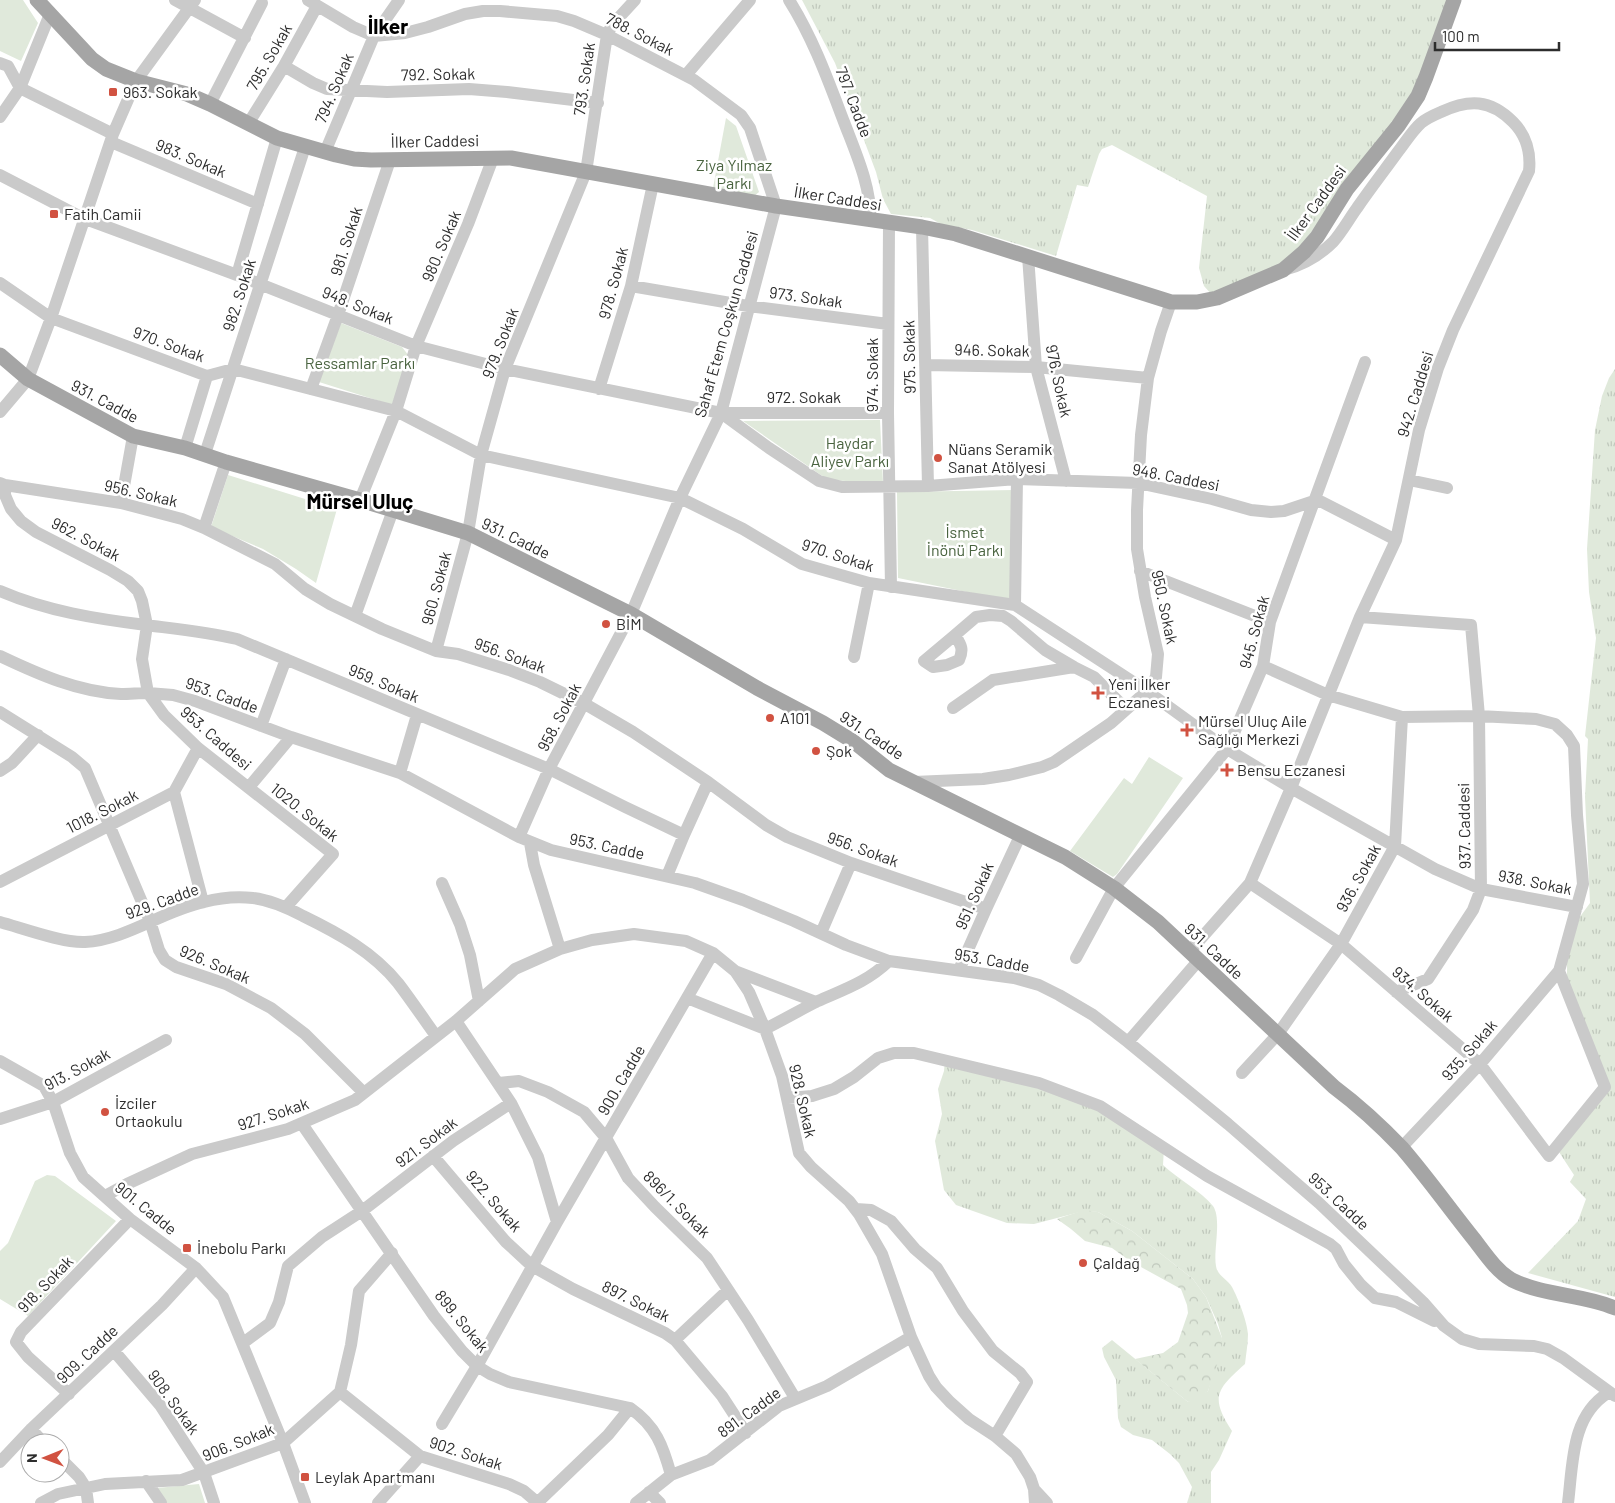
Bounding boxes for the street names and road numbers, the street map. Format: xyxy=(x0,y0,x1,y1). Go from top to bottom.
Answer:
street label: 788. Sokak xyxy=(603,8,678,59)
street label: 795. Sokak xyxy=(242,20,295,94)
street label: 793. Sokak xyxy=(569,41,598,117)
street label: 794. Sokak xyxy=(310,50,357,126)
street label: 792. Sokak xyxy=(401,63,475,84)
street label: 797. Cadde xyxy=(832,64,877,140)
street label: İlker Caddesi xyxy=(391,130,479,151)
street label: 983. Sokak xyxy=(153,134,229,181)
street label: İlker Caddesi xyxy=(1282,161,1349,244)
street label: İlker Caddesi xyxy=(793,181,883,214)
street label: 981. Sokak xyxy=(325,204,366,278)
street label: 980. Sokak xyxy=(417,207,464,284)
street label: Sahaf Etem Coşkun Caddesi xyxy=(690,228,761,419)
street label: 978. Sokak xyxy=(594,245,631,321)
street label: 982. Sokak xyxy=(218,256,259,333)
street label: 948. Sokak xyxy=(320,282,397,327)
street label: 973. Sokak xyxy=(768,282,844,311)
street label: 979. Sokak xyxy=(477,305,522,381)
street label: 975. Sokak xyxy=(898,320,919,394)
street label: 970. Sokak xyxy=(131,322,208,365)
street label: 974. Sokak xyxy=(862,338,881,412)
street label: 946. Sokak xyxy=(954,339,1030,360)
street label: 976. Sokak xyxy=(1043,343,1076,419)
street label: 942. Caddesi xyxy=(1392,349,1437,439)
street label: 931. Cadde xyxy=(68,375,142,426)
street label: 972. Sokak xyxy=(767,387,841,406)
street label: 948. Caddesi xyxy=(1131,459,1221,494)
street label: 956. Sokak xyxy=(103,475,180,510)
street label: 962. Sokak xyxy=(49,513,124,565)
street label: 931. Cadde xyxy=(479,513,553,562)
street label: 970. Sokak xyxy=(800,534,877,575)
street label: 960. Sokak xyxy=(417,549,454,627)
street label: 950. Sokak xyxy=(1148,568,1183,646)
street label: 945. Sokak xyxy=(1235,593,1272,671)
street label: 956. Sokak xyxy=(472,633,548,676)
street label: 959. Sokak xyxy=(346,659,422,706)
street label: 953. Cadde xyxy=(183,673,261,716)
street label: 958. Sokak xyxy=(533,679,584,754)
street label: 953. Caddesi xyxy=(177,702,256,774)
street label: 931. Cadde xyxy=(837,706,908,763)
street label: 1020. Sokak xyxy=(267,778,343,845)
street label: 937. Caddesi xyxy=(1453,783,1474,869)
street label: 1018. Sokak xyxy=(63,784,141,837)
street label: 956. Sokak xyxy=(825,827,901,870)
street label: 953. Cadde xyxy=(568,828,646,863)
street label: 936. Sokak xyxy=(1331,841,1384,915)
street label: 951. Sokak xyxy=(950,859,997,932)
street label: 938. Sokak xyxy=(1497,865,1574,898)
street label: 929. Cadde xyxy=(123,878,201,923)
street label: 931. Cadde xyxy=(1181,919,1248,983)
street label: 926. Sokak xyxy=(177,940,253,987)
street label: 953. Cadde xyxy=(953,944,1031,975)
street label: 934. Sokak xyxy=(1389,962,1458,1025)
street label: 935. Sokak xyxy=(1437,1015,1500,1084)
street label: 900. Cadde xyxy=(593,1041,648,1118)
street label: 913. Sokak xyxy=(41,1043,113,1094)
street label: 928. Sokak xyxy=(786,1062,821,1140)
street label: 927. Sokak xyxy=(235,1093,311,1134)
street label: 921. Sokak xyxy=(391,1112,460,1171)
street label: 922. Sokak xyxy=(463,1166,526,1235)
street label: 896/1. Sokak xyxy=(640,1166,715,1241)
street label: 953. Cadde xyxy=(1305,1168,1374,1234)
street label: 901. Cadde xyxy=(112,1177,181,1238)
street label: 918. Sokak xyxy=(13,1251,76,1316)
street label: 897. Sokak xyxy=(599,1276,673,1325)
street label: 899. Sokak xyxy=(431,1286,493,1356)
street label: 909. Cadde xyxy=(52,1320,121,1387)
street label: 908. Sokak xyxy=(145,1366,204,1438)
street label: 891. Cadde xyxy=(713,1382,784,1441)
street label: 906. Sokak xyxy=(199,1419,276,1464)
street label: 902. Sokak xyxy=(427,1432,505,1473)

